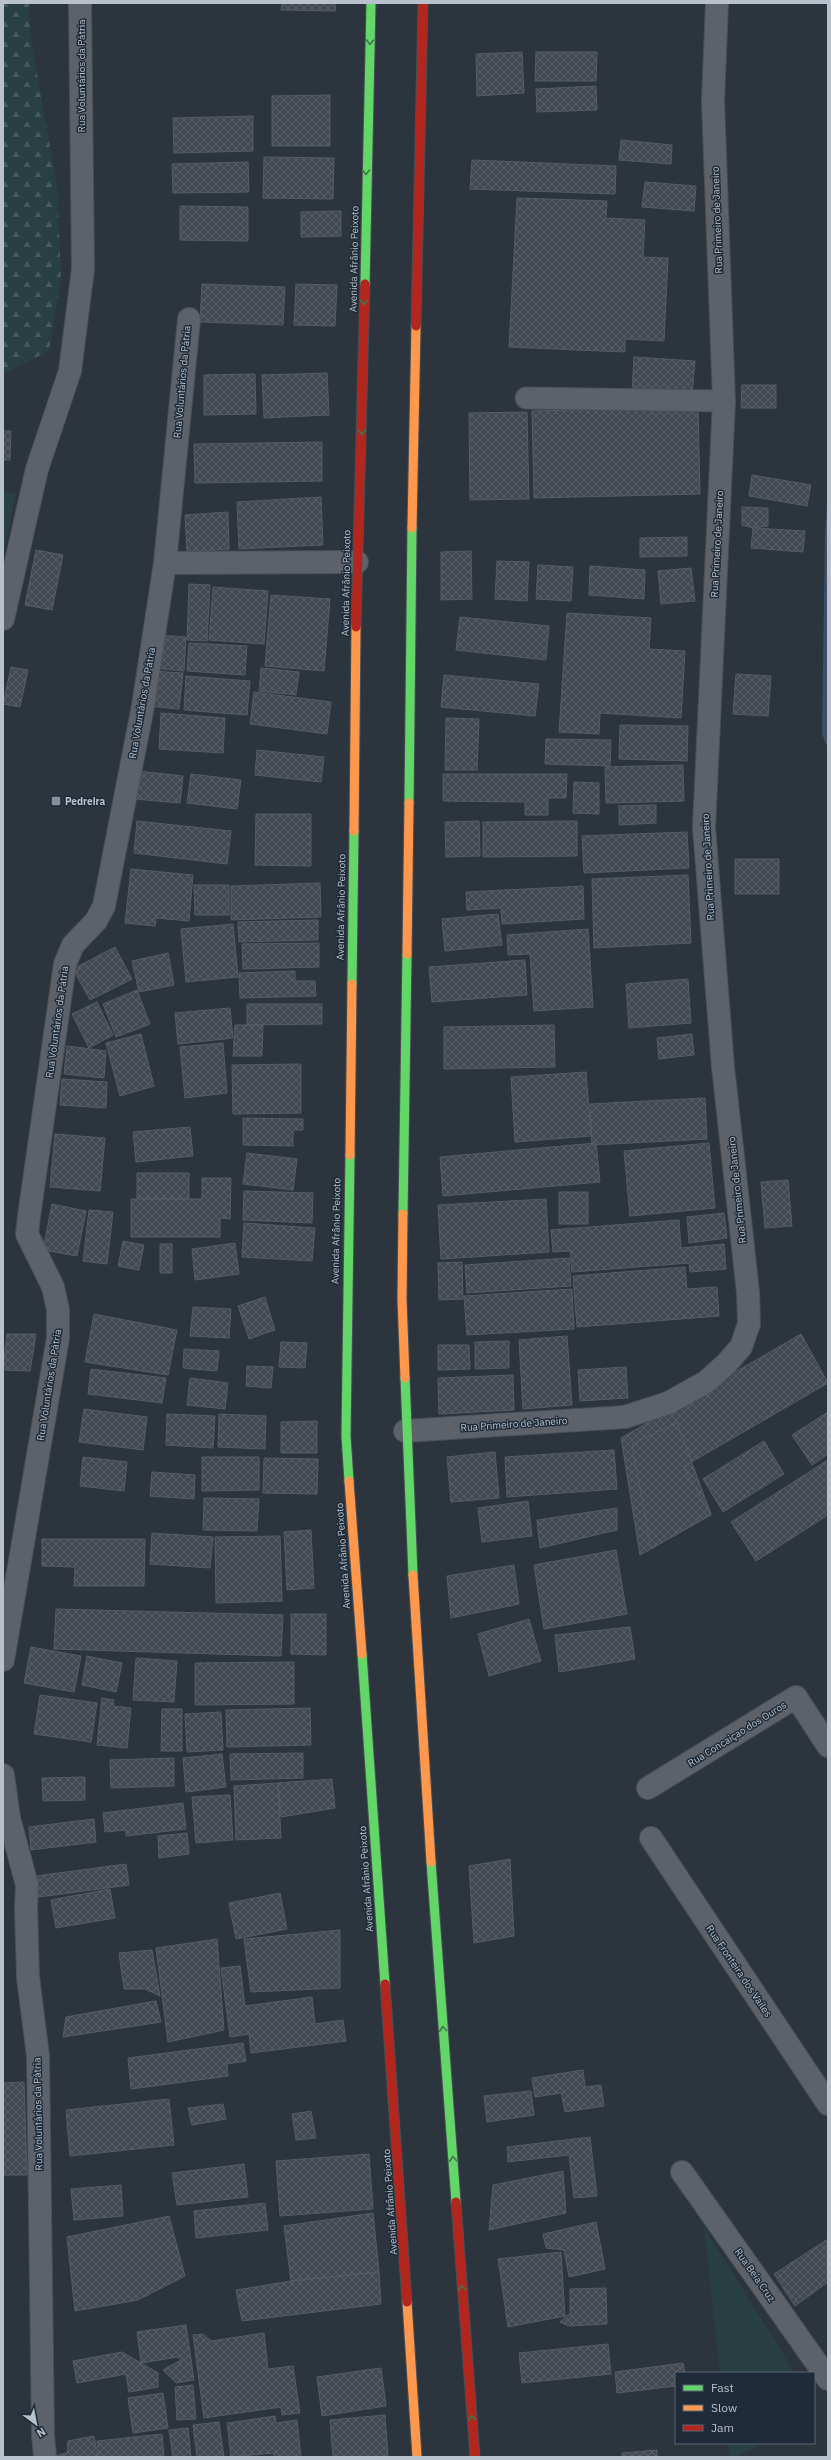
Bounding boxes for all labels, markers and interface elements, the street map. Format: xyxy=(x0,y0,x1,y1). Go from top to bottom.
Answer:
street label: Rua Voluntários da Pátria xyxy=(75,19,88,132)
one-way arrow xyxy=(366,39,374,45)
street label: Rua Primeiro de Janeiro xyxy=(709,166,725,274)
one-way arrow xyxy=(362,169,371,175)
street label: Avenida Afrânio Peixoto xyxy=(347,205,361,312)
one-way arrow xyxy=(360,299,368,305)
street label: Rua Voluntários da Pátria xyxy=(171,325,193,439)
one-way arrow xyxy=(358,429,366,435)
street label: Rua Primeiro de Janeiro xyxy=(708,490,726,598)
street label: Avenida Afrânio Peixoto xyxy=(339,529,353,636)
street label: Rua Voluntários da Pátria xyxy=(126,646,158,760)
marker: Pedreira xyxy=(50,795,62,807)
place label: Pedreira xyxy=(65,795,105,808)
street label: Rua Primeiro de Janeiro xyxy=(699,813,717,921)
street label: Avenida Afrânio Peixoto xyxy=(334,853,348,960)
street label: Rua Voluntários da Pátria xyxy=(43,965,71,1079)
street label: Rua Primeiro de Janeiro xyxy=(725,1136,749,1244)
street label: Avenida Afrânio Peixoto xyxy=(329,1177,343,1284)
street label: Rua Voluntários da Pátria xyxy=(34,1328,64,1442)
street label: Rua Primeiro de Janeiro xyxy=(460,1414,568,1434)
street label: Avenida Afrânio Peixoto xyxy=(333,1502,353,1610)
street label: Rua Concaiçao dos Ouros xyxy=(685,1698,789,1770)
street label: Avenida Afrânio Peixoto xyxy=(356,1825,376,1933)
street label: Rua Fronteira dos Vailes xyxy=(703,1923,775,2020)
one-way arrow xyxy=(439,2026,448,2032)
street label: Rua Voluntários da Pátria xyxy=(31,2057,45,2171)
street label: Avenida Afrânio Peixoto xyxy=(380,2148,400,2256)
one-way arrow xyxy=(448,2156,457,2162)
street label: Rua Beia Cruz xyxy=(732,2246,778,2304)
one-way arrow xyxy=(458,2285,467,2291)
legend xyxy=(675,2372,815,2444)
text: Fast xyxy=(711,2380,734,2395)
text: Slow xyxy=(711,2400,737,2415)
north arrow xyxy=(16,2404,56,2444)
one-way arrow xyxy=(467,2415,476,2421)
text: Jam xyxy=(711,2420,734,2435)
text: N xyxy=(34,2424,48,2441)

